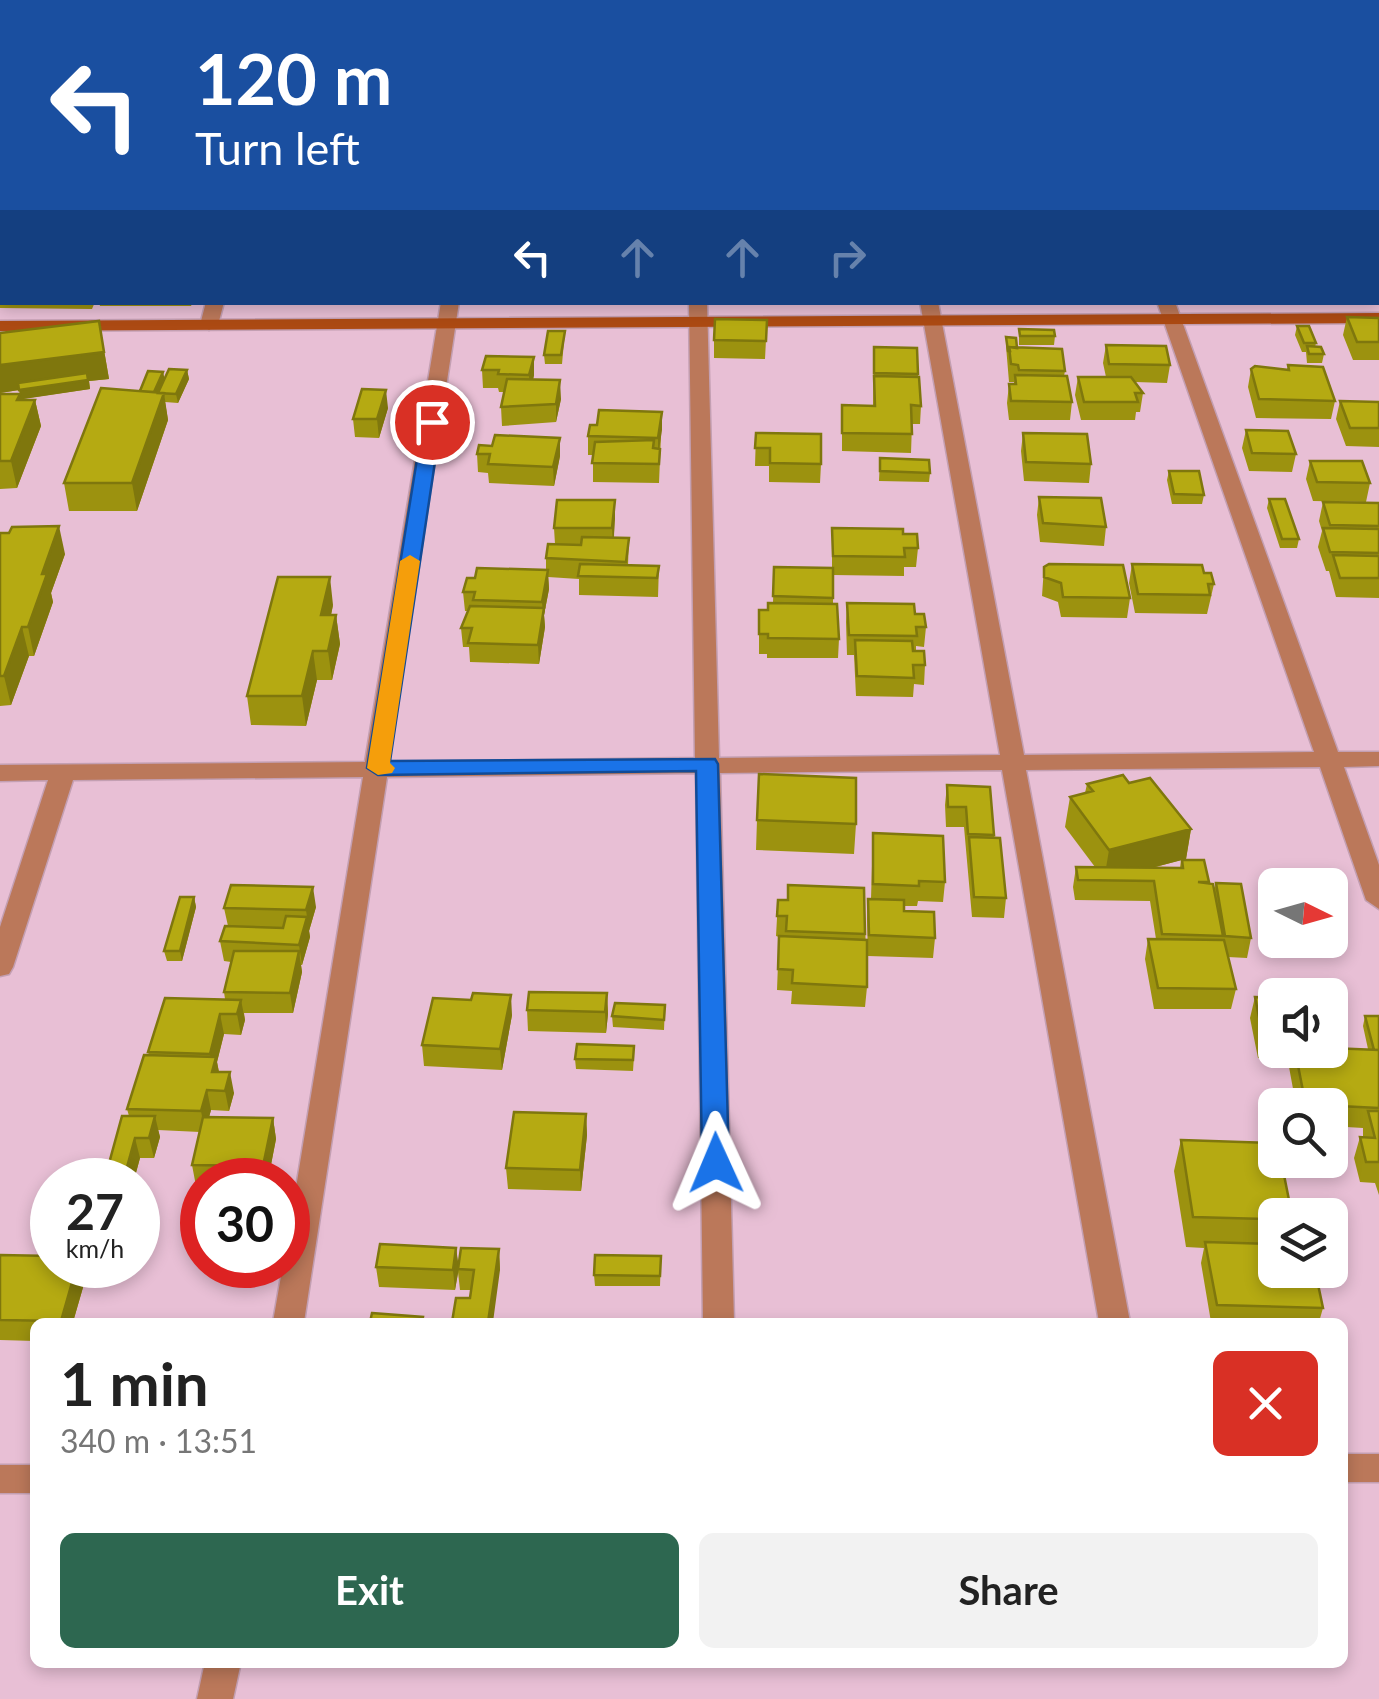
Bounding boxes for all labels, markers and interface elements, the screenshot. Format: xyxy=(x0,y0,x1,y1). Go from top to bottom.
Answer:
text: 120 m xyxy=(195,36,392,120)
icon: left xyxy=(30,40,160,170)
text: Turn left xyxy=(195,121,360,175)
icon: left xyxy=(505,230,560,285)
icon: ahead xyxy=(610,230,665,285)
icon: ahead xyxy=(715,230,770,285)
icon: right xyxy=(820,230,875,285)
pin xyxy=(390,380,475,465)
icon: arrive xyxy=(405,395,460,450)
north arrow xyxy=(1258,868,1348,958)
map controls xyxy=(1258,868,1348,1288)
button: sound xyxy=(1258,978,1348,1068)
button: search xyxy=(1258,1088,1348,1178)
position arrow xyxy=(664,1111,768,1215)
speed limit sign: 30 xyxy=(180,1158,310,1288)
text: 27 xyxy=(66,1181,124,1241)
button: layers xyxy=(1258,1198,1348,1288)
text: km/h xyxy=(66,1233,124,1263)
text: 1 min xyxy=(60,1347,209,1419)
button: close xyxy=(1213,1351,1318,1456)
text: 340 m · 13:51 xyxy=(60,1421,257,1460)
button: Exit xyxy=(60,1533,679,1648)
button: Share xyxy=(699,1533,1318,1648)

